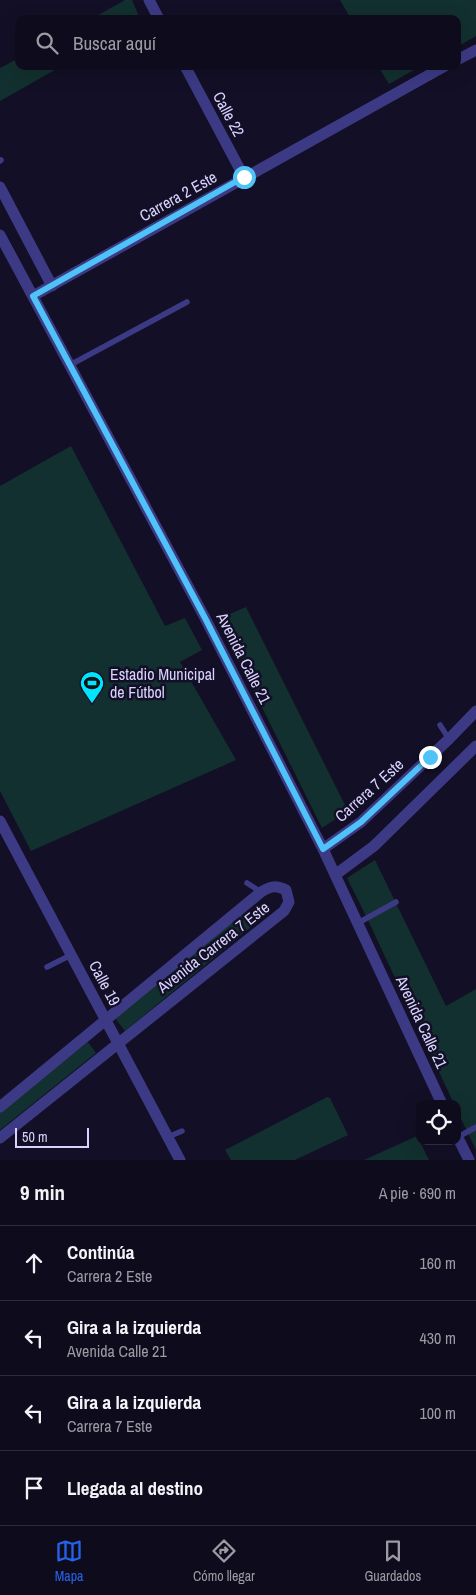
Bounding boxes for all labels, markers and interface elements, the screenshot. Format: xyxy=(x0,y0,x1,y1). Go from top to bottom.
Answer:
search box xyxy=(15,15,461,70)
icon: search xyxy=(33,29,61,57)
text: Buscar aquí xyxy=(73,30,156,56)
street label: Calle 22 xyxy=(208,88,250,140)
street label: Carrera 2 Este xyxy=(135,166,221,226)
route start xyxy=(233,166,256,189)
street label: Avenida Calle 21 xyxy=(211,608,277,708)
place label: Estadio Municipal de Fútbol xyxy=(110,663,215,703)
sports icon: Estadio Municipal de Fútbol xyxy=(79,670,105,704)
route end xyxy=(419,746,442,769)
street label: Carrera 7 Este xyxy=(330,753,408,827)
street label: Avenida Carrera 7 Este xyxy=(152,896,274,998)
street label: Calle 19 xyxy=(84,957,126,1009)
street label: Avenida Calle 21 xyxy=(391,971,453,1072)
map controls xyxy=(416,1100,461,1145)
button: locate xyxy=(416,1100,461,1145)
scale bar xyxy=(15,1125,89,1148)
text: 50 m xyxy=(22,1128,48,1146)
text: 9 min xyxy=(20,1178,65,1207)
text: A pie · 690 m xyxy=(379,1182,456,1204)
text: Continúa xyxy=(67,1239,135,1265)
icon: ahead xyxy=(20,1249,48,1277)
text: 160 m xyxy=(420,1252,456,1274)
text: Carrera 2 Este xyxy=(67,1265,152,1287)
text: Gira a la izquierda xyxy=(67,1314,201,1340)
icon: left xyxy=(20,1324,48,1352)
text: 430 m xyxy=(420,1327,456,1349)
text: Avenida Calle 21 xyxy=(67,1340,167,1362)
text: Gira a la izquierda xyxy=(67,1389,201,1415)
icon: left xyxy=(20,1399,48,1427)
text: 100 m xyxy=(420,1402,456,1424)
text: Carrera 7 Este xyxy=(67,1415,152,1437)
icon: arrive xyxy=(20,1474,48,1502)
text: Llegada al destino xyxy=(67,1475,203,1501)
tab: Mapa xyxy=(55,1537,83,1585)
tab: Cómo llegar xyxy=(193,1537,255,1585)
tab: Guardados xyxy=(364,1537,421,1585)

